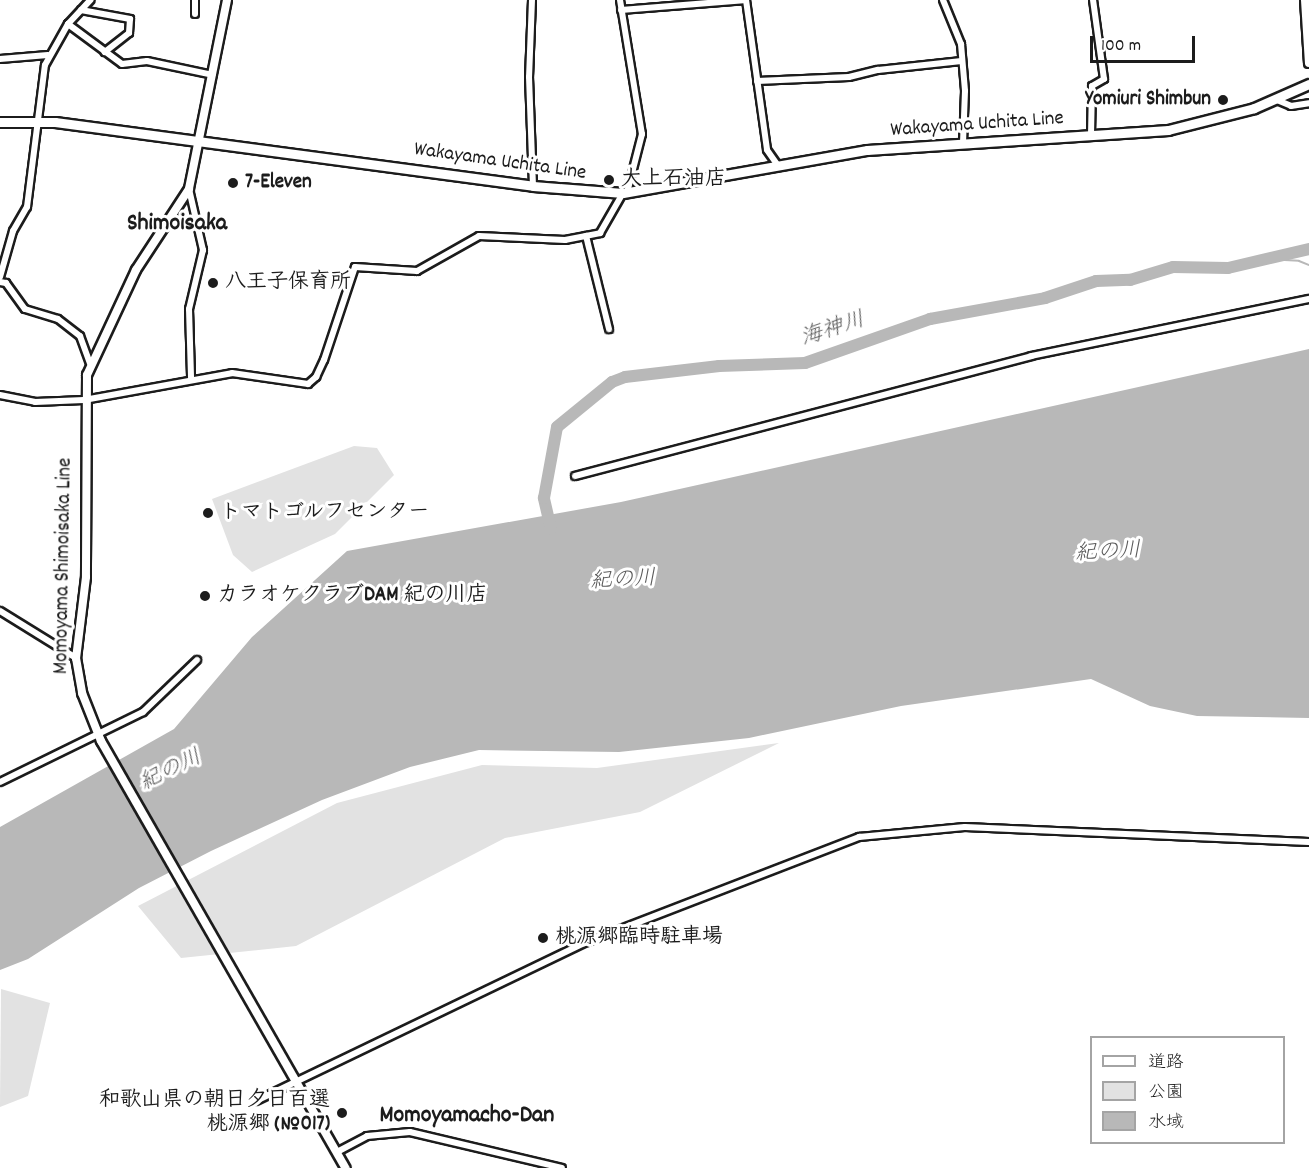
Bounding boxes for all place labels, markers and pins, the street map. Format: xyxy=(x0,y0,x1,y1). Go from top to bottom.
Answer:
place label: Yomiuri Shimbun xyxy=(1085,87,1211,113)
marker: Yomiuri Shimbun xyxy=(1216,93,1230,107)
place label: 大上石油店 xyxy=(621,167,726,193)
place label: 7-Eleven xyxy=(245,170,312,196)
marker: 大上石油店 xyxy=(602,173,616,187)
marker: 7-Eleven xyxy=(226,176,240,190)
place label: 八王子保育所 xyxy=(225,270,351,296)
marker: 八王子保育所 xyxy=(206,276,220,290)
place label: トマトゴルフセンター xyxy=(220,500,430,526)
marker: トマトゴルフセンター xyxy=(201,506,215,520)
place label: カラオケクラブDAM 紀の川店 xyxy=(217,583,487,609)
marker: カラオケクラブDAM 紀の川店 xyxy=(198,589,212,603)
place label: 桃源郷臨時駐車場 xyxy=(555,925,723,951)
marker: 桃源郷臨時駐車場 xyxy=(536,931,550,945)
place label: 和歌山県の朝日夕日百選 桃源郷 (№017) xyxy=(99,1088,330,1138)
marker: 和歌山県の朝日夕日百選 桃源郷 (№017) xyxy=(335,1106,349,1120)

